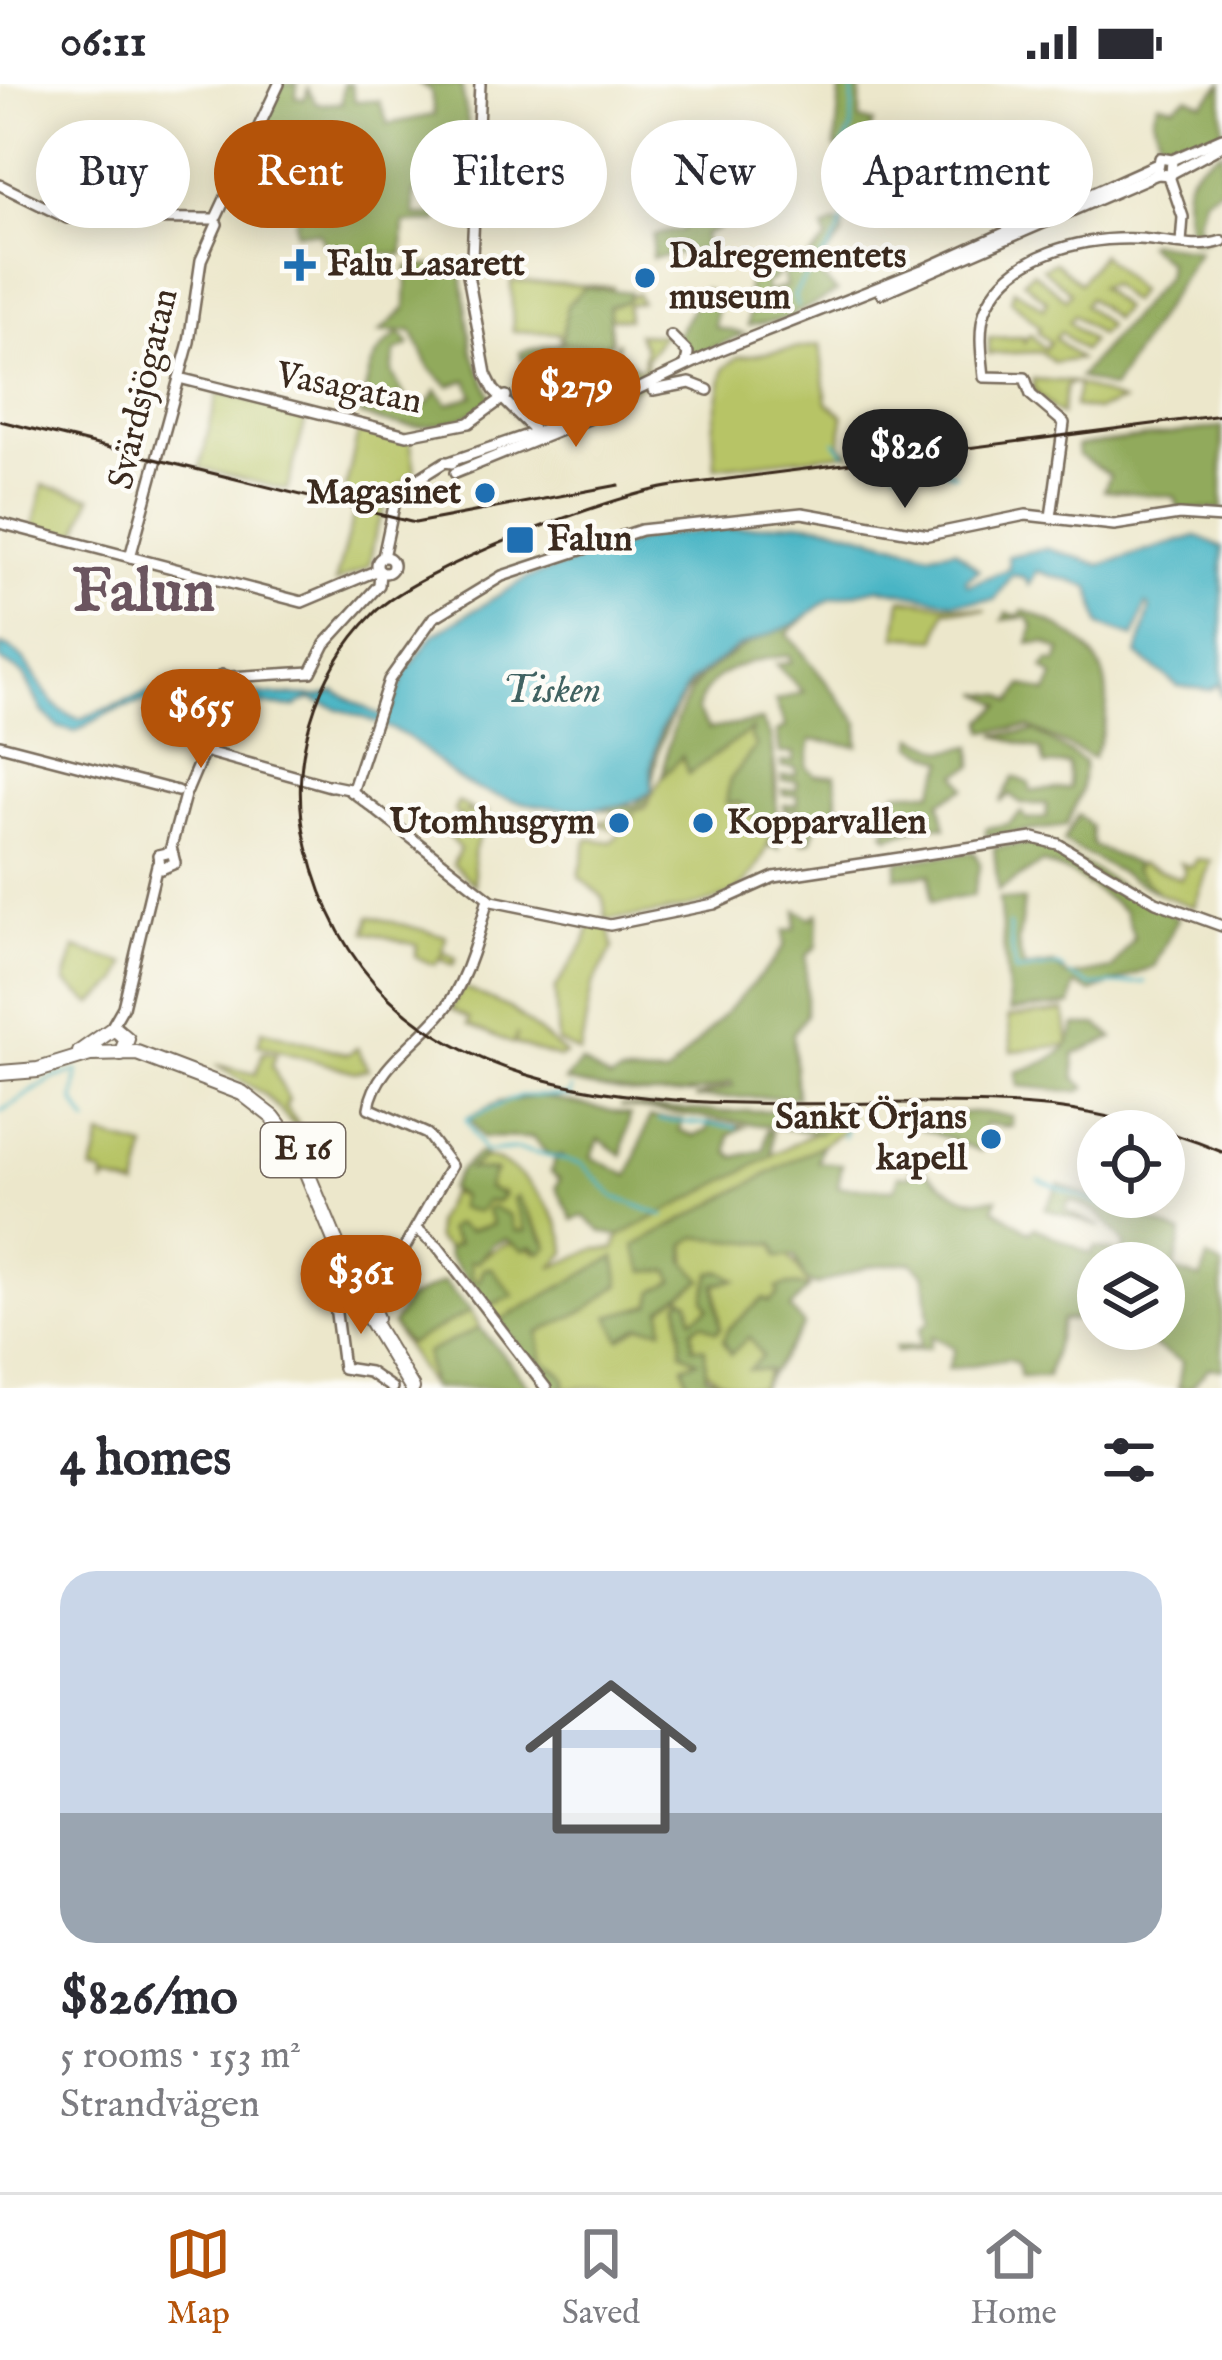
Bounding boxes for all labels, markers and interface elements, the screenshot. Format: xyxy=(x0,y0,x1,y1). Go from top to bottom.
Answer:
text: 06:11 xyxy=(60,14,146,71)
chip: Buy xyxy=(36,120,190,228)
chip: Rent xyxy=(214,120,386,228)
chip: Filters xyxy=(410,120,607,228)
chip: New xyxy=(631,120,797,228)
chip: Apartment xyxy=(821,120,1093,228)
place label: Dalregementets museum xyxy=(669,234,906,321)
place label: Falu Lasarett xyxy=(327,242,526,288)
marker: Falu Lasarett xyxy=(284,249,316,281)
marker: Dalregementets museum xyxy=(632,265,658,291)
street label: Svärdsjögatan xyxy=(99,284,189,494)
pin: $279 xyxy=(505,348,647,450)
street label: Vasagatan xyxy=(271,352,426,426)
text: $279 xyxy=(539,362,613,411)
pin: $826 xyxy=(834,409,976,511)
text: $826 xyxy=(869,423,941,472)
place label: Magasinet xyxy=(306,470,462,516)
marker: Magasinet xyxy=(472,480,498,506)
place label: Falun xyxy=(547,517,632,563)
marker: Falun xyxy=(504,524,536,556)
district label: Falun xyxy=(73,556,215,632)
water label: Tisken xyxy=(503,667,601,716)
pin: $655 xyxy=(130,669,272,771)
text: $655 xyxy=(168,683,234,732)
place label: Utomhusgym xyxy=(389,800,595,846)
place label: Kopparvallen xyxy=(727,800,927,846)
marker: Utomhusgym xyxy=(606,810,632,836)
marker: Kopparvallen xyxy=(690,810,716,836)
place label: Sankt Örjans kapell xyxy=(775,1095,968,1182)
map controls xyxy=(1077,1110,1185,1350)
button: locate xyxy=(1077,1110,1185,1218)
road number: E 16 xyxy=(261,1123,345,1177)
marker: Sankt Örjans kapell xyxy=(978,1126,1004,1152)
pin: $361 xyxy=(290,1235,432,1337)
button: layers xyxy=(1077,1242,1185,1350)
text: $361 xyxy=(328,1249,394,1298)
icon: filters xyxy=(1096,1427,1162,1493)
text: 4 homes xyxy=(60,1428,231,1493)
icon: home xyxy=(503,1649,719,1865)
text: $826/mo xyxy=(60,1967,238,2032)
text: 5 rooms · 153 m² xyxy=(60,2032,301,2081)
text: Strandvägen xyxy=(60,2081,260,2130)
tab: Map xyxy=(165,2221,231,2335)
tab: Saved xyxy=(562,2221,640,2335)
tab: Home xyxy=(971,2221,1057,2335)

